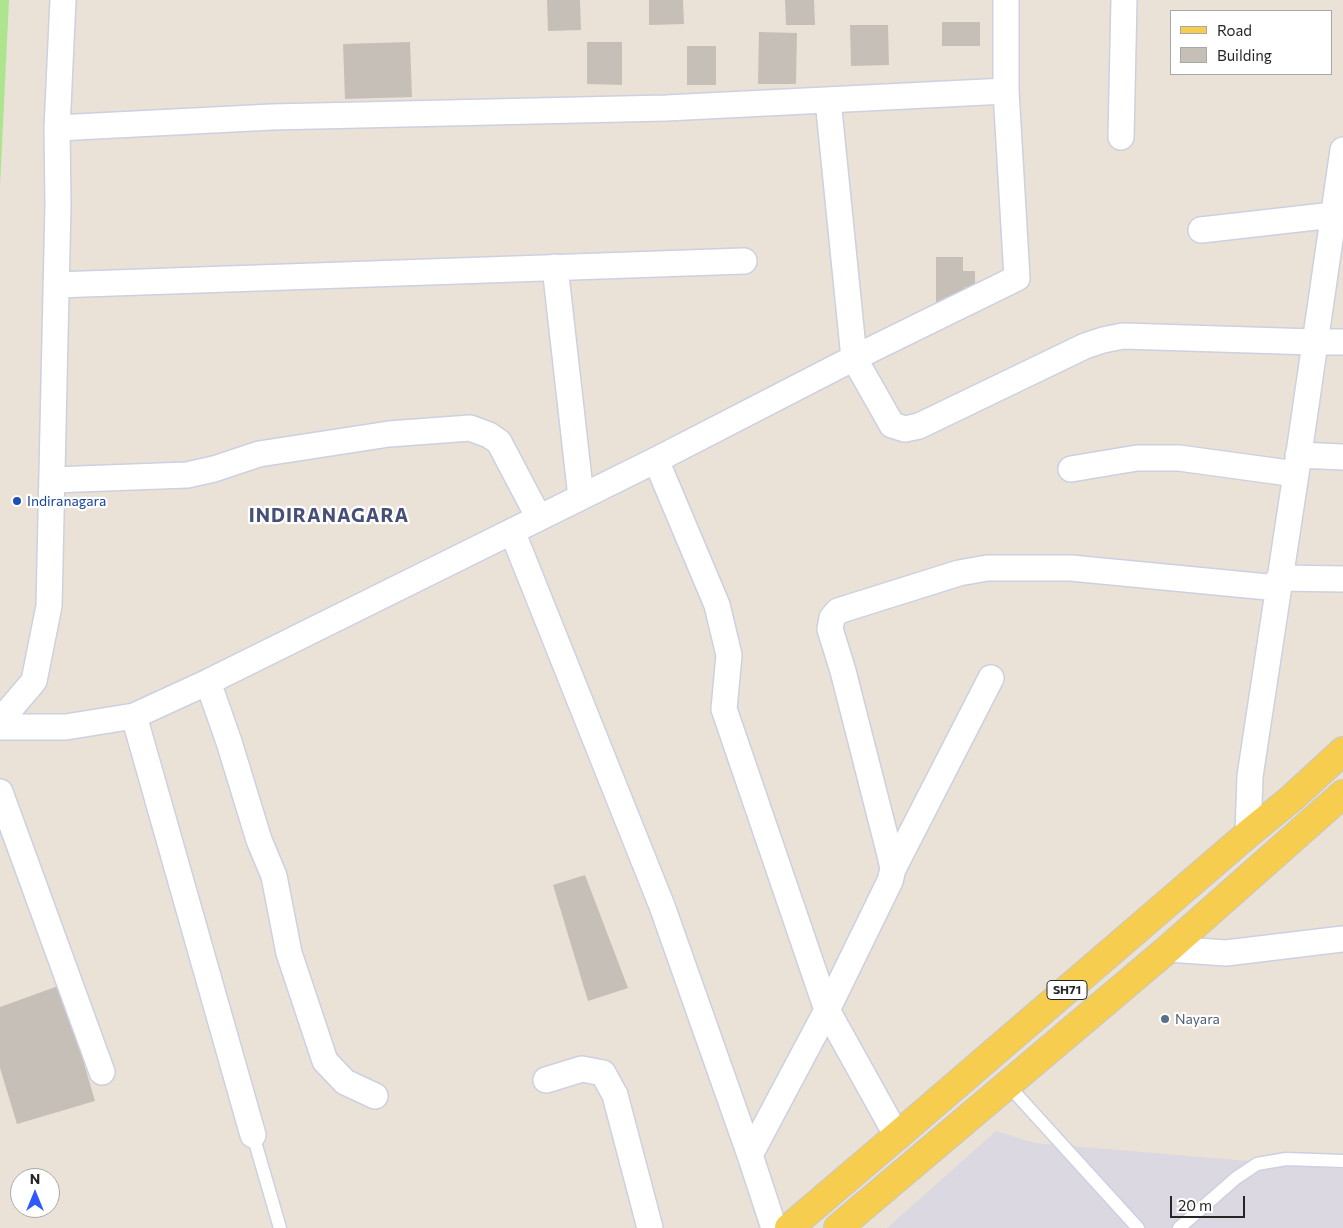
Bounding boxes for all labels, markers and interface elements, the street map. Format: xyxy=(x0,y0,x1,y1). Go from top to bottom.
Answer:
legend xyxy=(1170,10,1333,75)
text: Road xyxy=(1217,21,1252,39)
text: Building xyxy=(1217,46,1272,64)
place label: Indiranagara xyxy=(27,493,106,509)
marker: Indiranagara xyxy=(11,495,23,507)
district label: INDIRANAGARA xyxy=(247,505,411,527)
road number: SH71 xyxy=(1047,980,1087,1000)
place label: Nayara xyxy=(1175,1011,1220,1027)
marker: Nayara xyxy=(1159,1013,1171,1025)
north arrow xyxy=(10,1168,60,1218)
text: N xyxy=(30,1170,40,1187)
scale bar xyxy=(1173,1186,1248,1218)
text: 20 m xyxy=(1178,1196,1212,1214)

